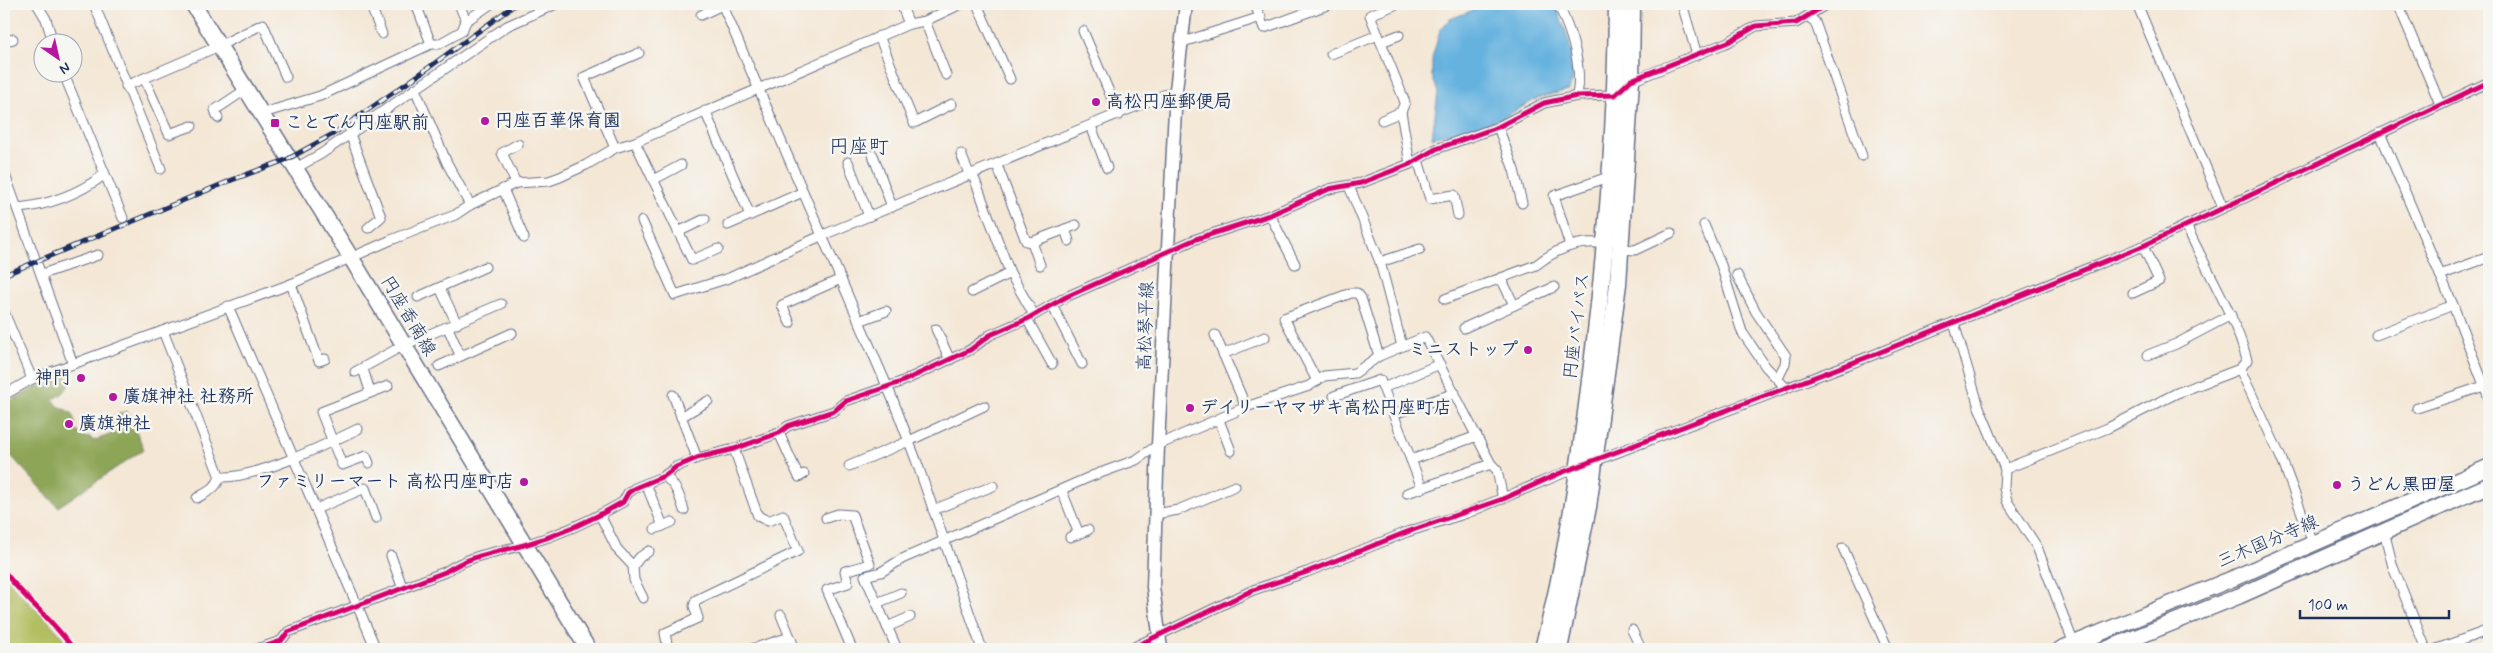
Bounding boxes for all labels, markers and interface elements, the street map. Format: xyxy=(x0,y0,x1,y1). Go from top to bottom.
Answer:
north arrow xyxy=(32,32,82,82)
text: N xyxy=(56,58,74,78)
place label: 高松円座郵便局 xyxy=(1106,90,1232,114)
marker: 高松円座郵便局 xyxy=(1090,96,1102,108)
place label: 円座百華保育園 xyxy=(495,109,621,133)
place label: ことでん円座駅前 xyxy=(285,111,429,135)
marker: 円座百華保育園 xyxy=(479,115,491,127)
marker: ことでん円座駅前 xyxy=(269,117,281,129)
district label: 円座町 xyxy=(829,134,889,161)
street label: 円座香南線 xyxy=(375,271,441,361)
street label: 円座バイパス xyxy=(1559,271,1595,381)
street label: 高松琴平線 xyxy=(1132,281,1160,371)
place label: ミニストップ xyxy=(1408,338,1518,362)
marker: ミニストップ xyxy=(1522,344,1534,356)
place label: 神門 xyxy=(35,366,71,390)
marker: 神門 xyxy=(75,372,87,384)
place label: 廣旗神社 社務所 xyxy=(123,385,254,409)
marker: 廣旗神社 社務所 xyxy=(107,391,119,403)
place label: デイリーヤマザキ高松円座町店 xyxy=(1200,396,1452,420)
marker: デイリーヤマザキ高松円座町店 xyxy=(1184,402,1196,414)
place label: 廣旗神社 xyxy=(79,412,151,436)
marker: 廣旗神社 xyxy=(63,418,75,430)
place label: ファミリーマート 高松円座町店 xyxy=(256,470,514,494)
place label: うどん黒田屋 xyxy=(2347,473,2456,497)
marker: ファミリーマート 高松円座町店 xyxy=(518,476,530,488)
marker: うどん黒田屋 xyxy=(2331,479,2343,491)
street label: 三木国分寺線 xyxy=(2214,510,2322,574)
scale bar xyxy=(2300,588,2449,620)
text: 100 m xyxy=(2308,596,2348,616)

